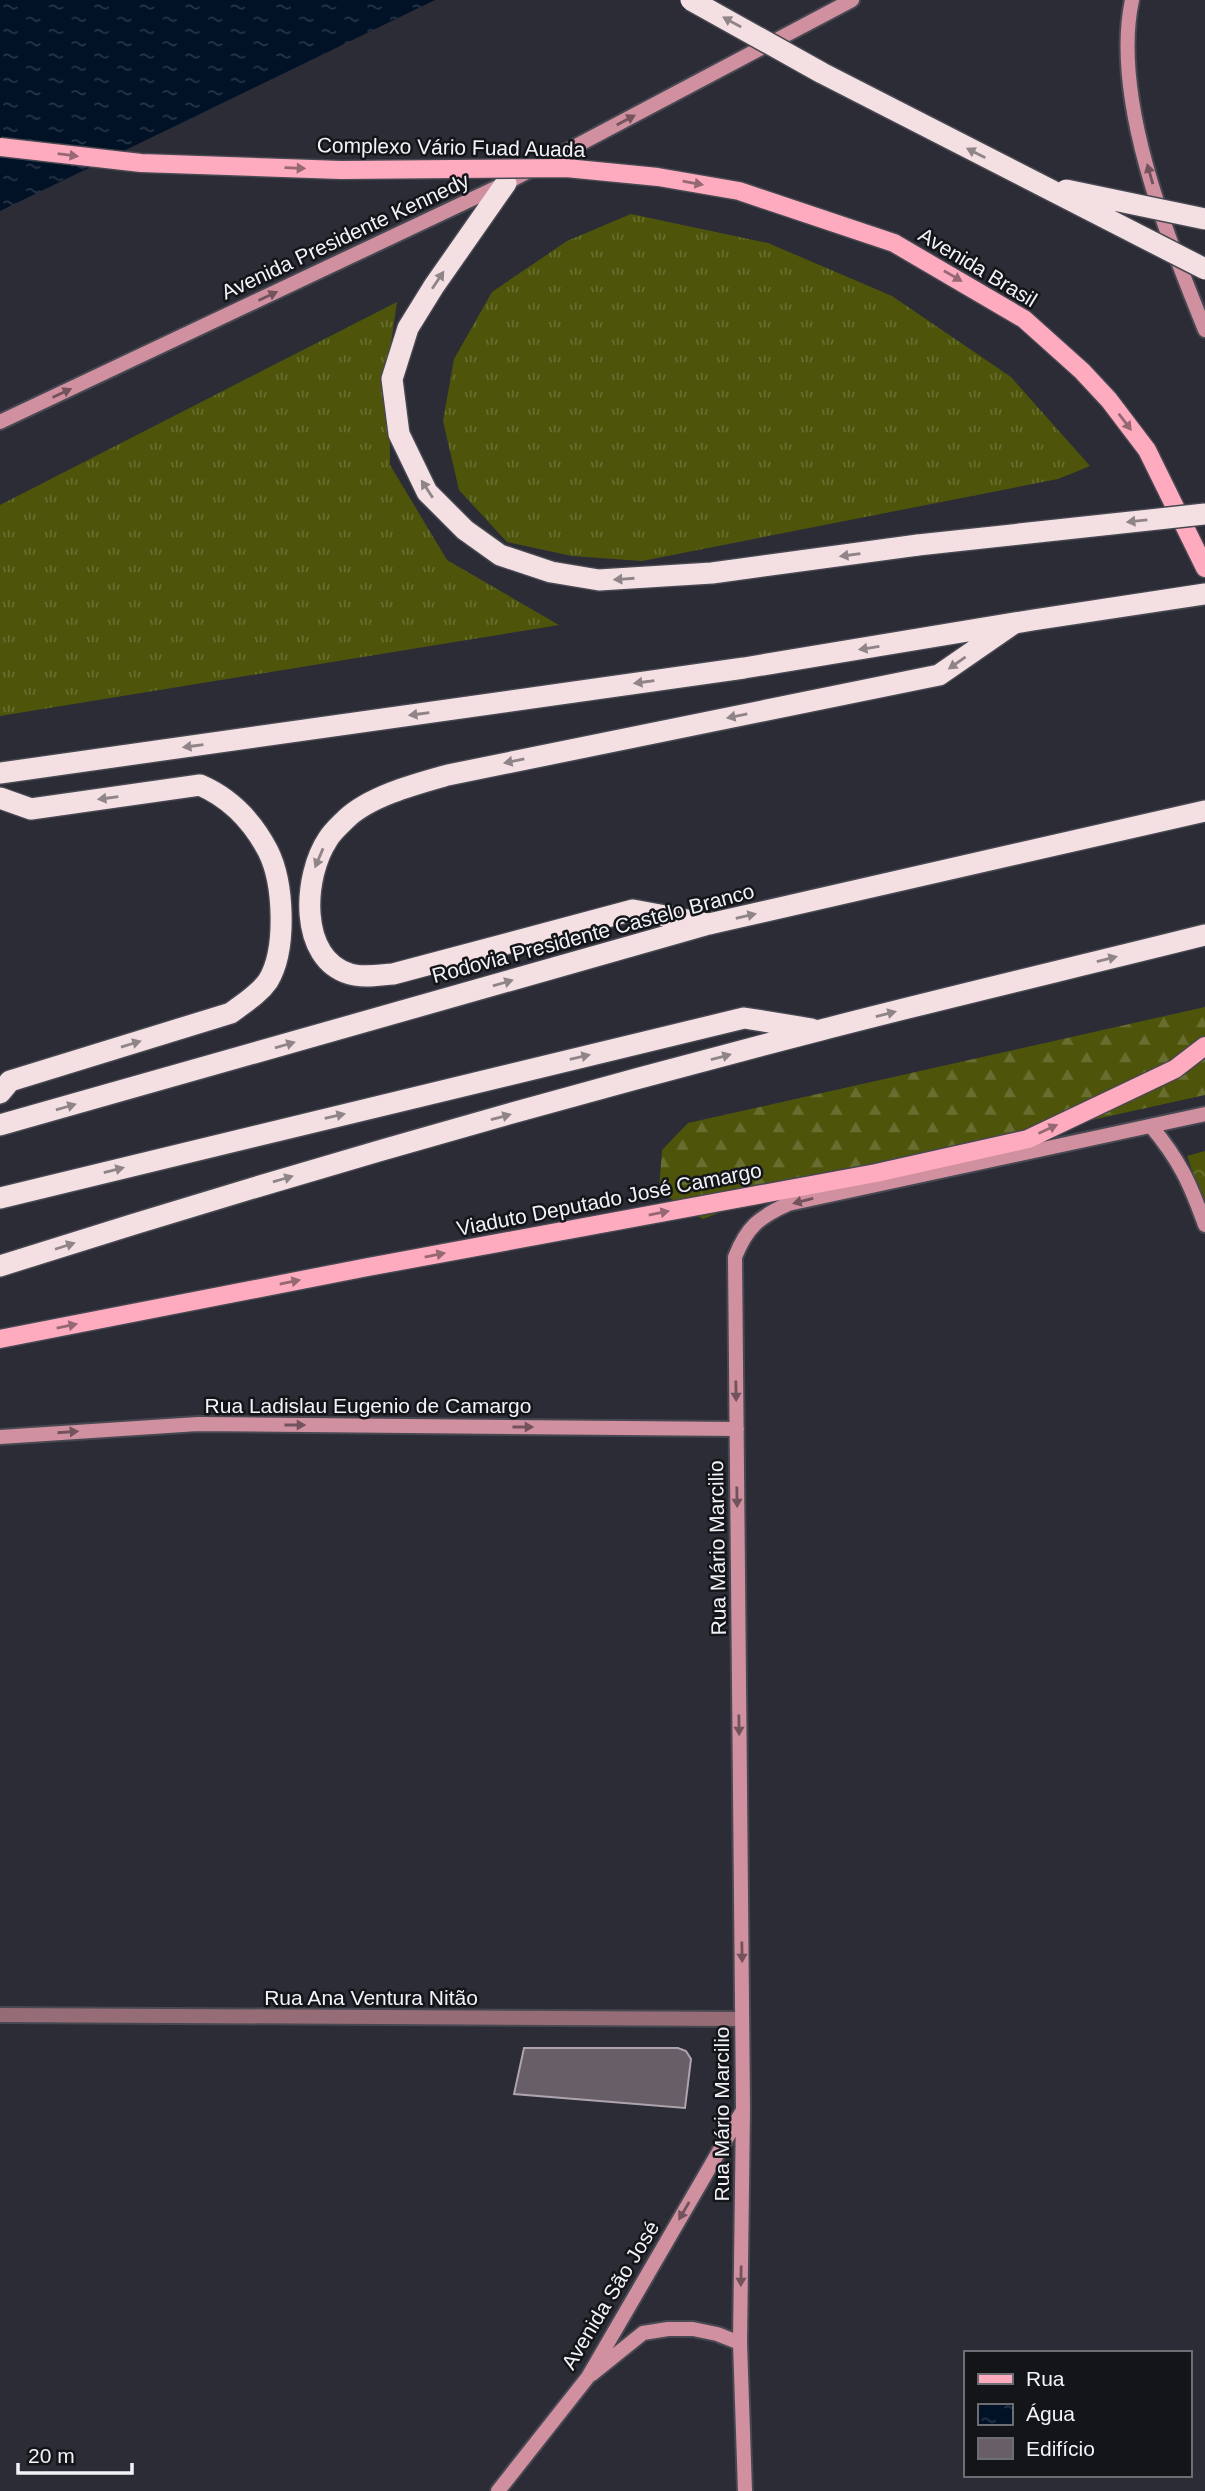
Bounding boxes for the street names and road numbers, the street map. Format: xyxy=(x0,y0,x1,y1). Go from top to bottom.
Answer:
street label: Complexo Vário Fuad Auada xyxy=(317,133,586,161)
street label: Avenida Presidente Kennedy xyxy=(218,168,473,304)
street label: Avenida Brasil xyxy=(915,223,1041,311)
street label: Rodovia Presidente Castelo Branco xyxy=(429,879,757,987)
street label: Viaduto Deputado José Camargo xyxy=(455,1158,763,1240)
street label: Rua Ladislau Eugenio de Camargo xyxy=(205,1394,531,1417)
street label: Rua Mário Marcilio xyxy=(704,1460,730,1636)
street label: Rua Ana Ventura Nitão xyxy=(264,1986,478,2009)
street label: Rua Mário Marcilio xyxy=(710,2026,733,2202)
street label: Avenida São José xyxy=(557,2217,663,2373)

